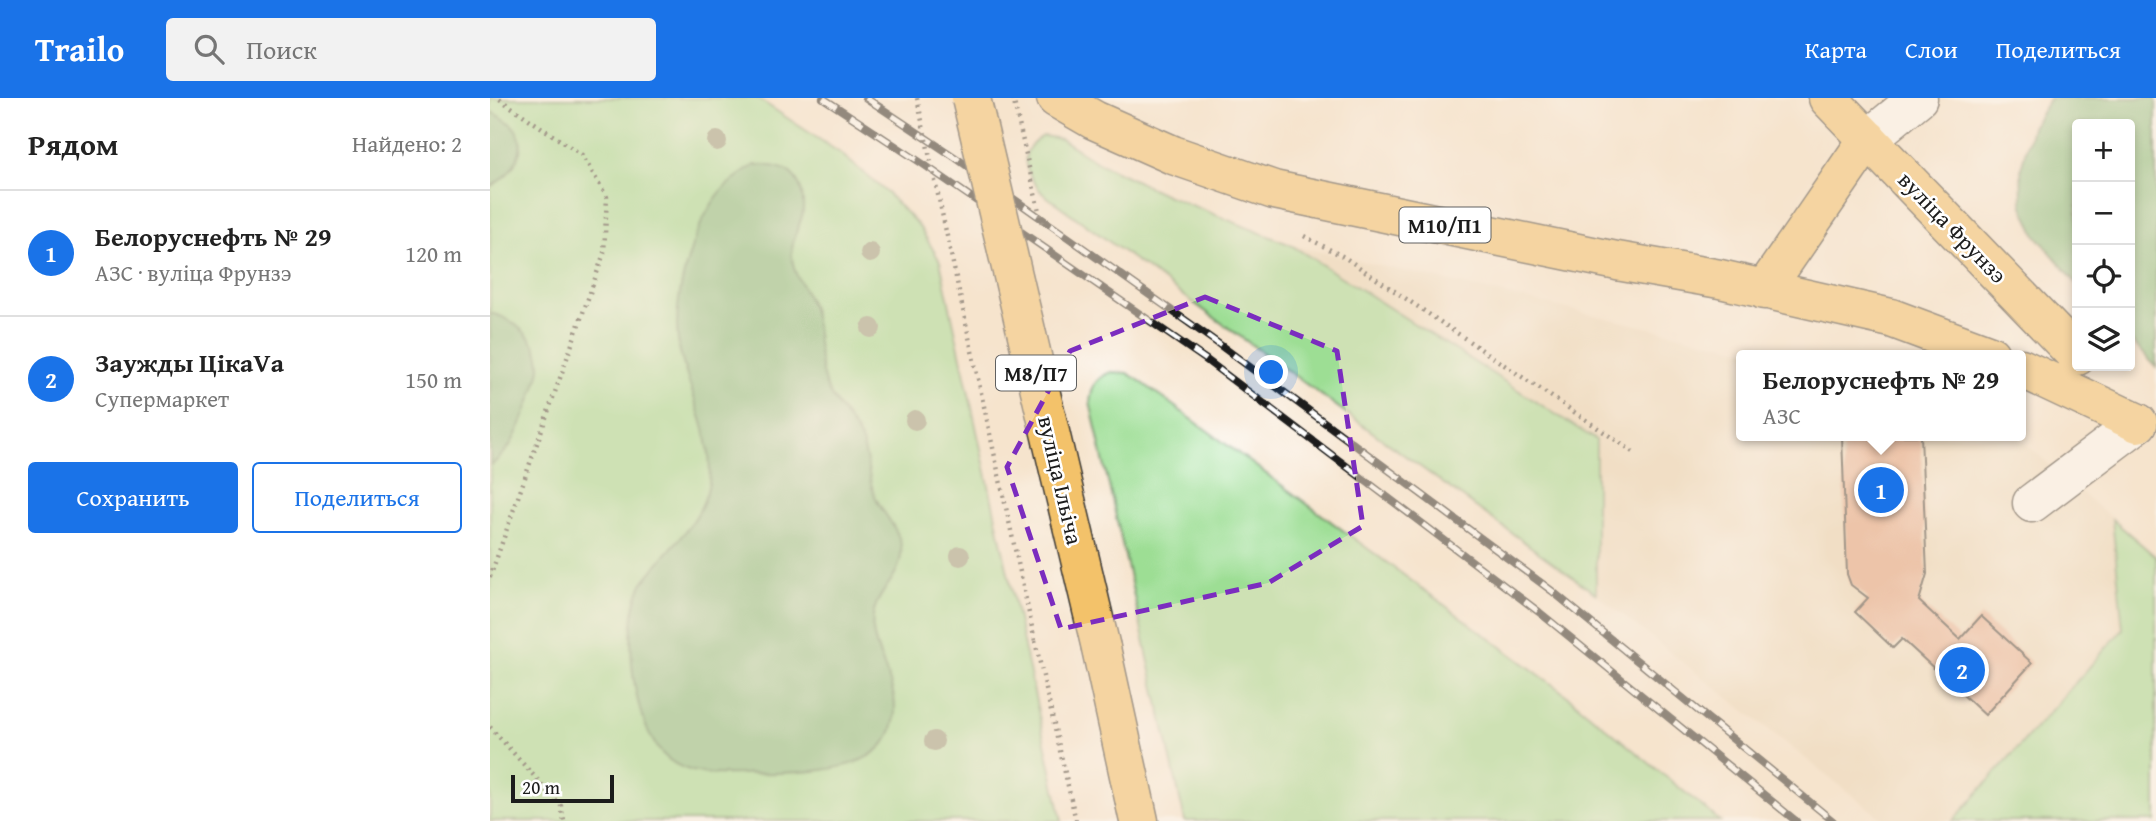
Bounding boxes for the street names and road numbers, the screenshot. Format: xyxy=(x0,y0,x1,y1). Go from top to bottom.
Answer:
street label: вуліца Фрунзэ xyxy=(1891,164,2015,290)
road number: М10/П1 xyxy=(1399,208,1490,242)
road number: М8/П7 xyxy=(996,356,1076,390)
street label: вуліца Ільіча xyxy=(1030,412,1092,548)

